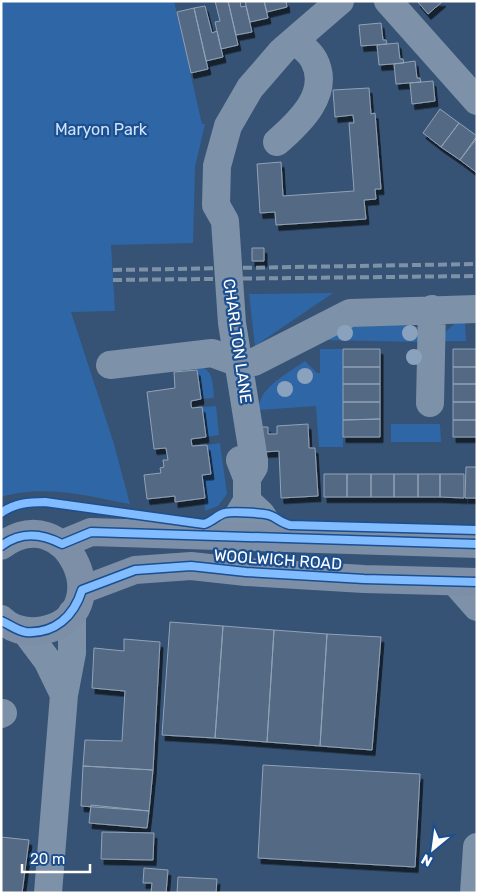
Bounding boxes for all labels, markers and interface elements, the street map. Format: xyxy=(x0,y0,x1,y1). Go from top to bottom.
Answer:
park label: Maryon Park xyxy=(55,120,148,139)
street label: CHARLTON LANE xyxy=(219,277,256,405)
street label: WOOLWICH ROAD xyxy=(213,546,343,573)
north arrow xyxy=(408,824,458,874)
scale bar xyxy=(22,842,90,874)
text: 20 m xyxy=(30,850,65,868)
text: N xyxy=(418,850,435,870)

